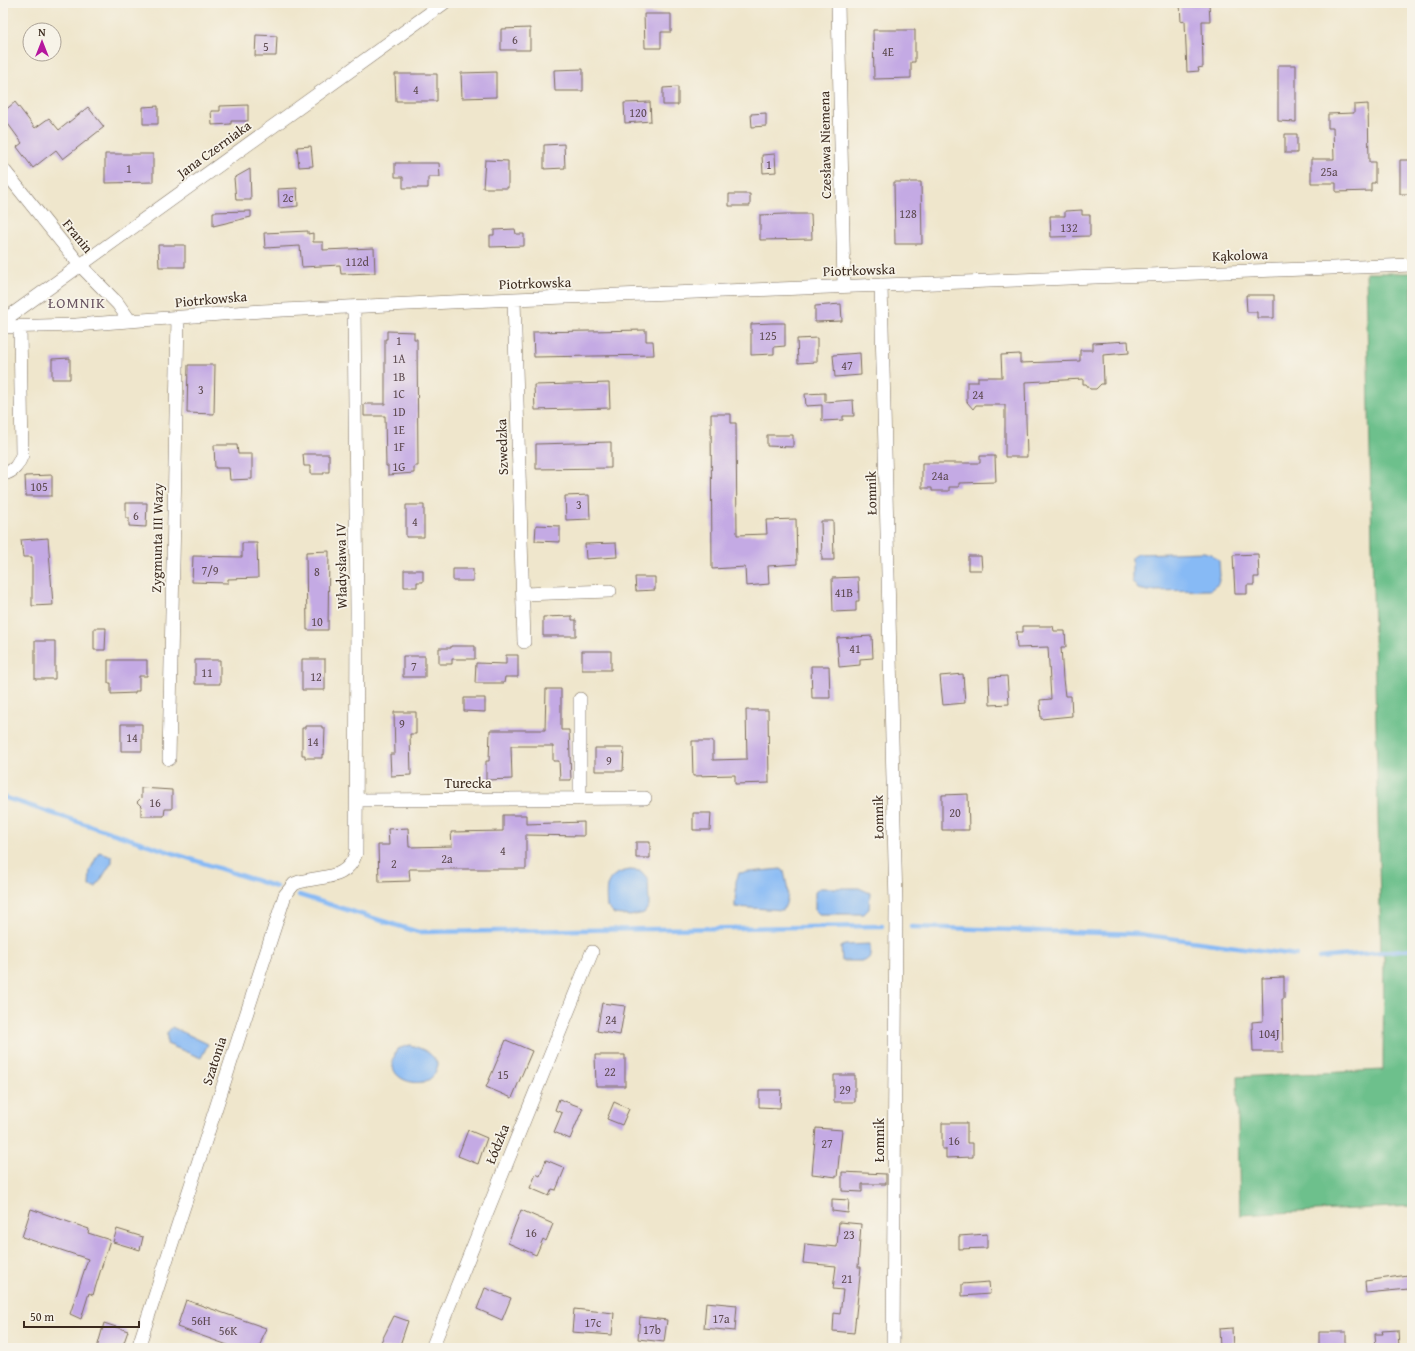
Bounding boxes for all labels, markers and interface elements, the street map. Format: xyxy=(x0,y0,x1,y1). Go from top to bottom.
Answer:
north arrow xyxy=(22,22,62,62)
text: N xyxy=(38,24,46,40)
house number: 6 xyxy=(512,31,518,48)
house number: 5 xyxy=(263,38,269,55)
house number: 4E xyxy=(882,43,894,60)
house number: 4 xyxy=(413,81,419,98)
street label: Czesława Niemena xyxy=(814,90,836,199)
house number: 120 xyxy=(629,104,647,121)
street label: Jana Czerniaka xyxy=(171,115,255,184)
house number: 1 xyxy=(766,156,772,173)
house number: 1 xyxy=(126,160,132,177)
house number: 25a xyxy=(1320,163,1338,180)
house number: 2c xyxy=(282,189,294,206)
house number: 128 xyxy=(899,205,917,222)
street label: Franin xyxy=(58,215,98,257)
house number: 132 xyxy=(1060,219,1078,236)
street label: Kąkolowa xyxy=(1212,244,1269,266)
house number: 112d xyxy=(345,253,369,270)
street label: Piotrkowska xyxy=(823,259,896,281)
street label: Piotrkowska xyxy=(499,272,572,294)
street label: Piotrkowska xyxy=(174,286,248,312)
district label: ŁOMNIK xyxy=(48,292,106,313)
house number: 125 xyxy=(759,327,777,344)
house number: 1 xyxy=(396,332,402,349)
house number: 1A xyxy=(392,350,406,367)
house number: 47 xyxy=(841,357,853,374)
house number: 1B xyxy=(393,368,405,385)
house number: 3 xyxy=(198,381,204,398)
house number: 1C xyxy=(393,385,406,402)
house number: 24 xyxy=(972,386,984,403)
house number: 1D xyxy=(392,403,406,420)
street label: Szwedzka xyxy=(491,418,513,476)
house number: 1E xyxy=(393,421,405,438)
house number: 1F xyxy=(393,438,405,455)
house number: 1G xyxy=(393,458,405,475)
house number: 24a xyxy=(931,467,949,484)
street label: Łomnik xyxy=(861,470,881,515)
house number: 105 xyxy=(30,478,48,495)
street label: Zygmunta III Wazy xyxy=(146,483,168,593)
house number: 3 xyxy=(576,496,582,513)
house number: 6 xyxy=(133,507,139,524)
house number: 4 xyxy=(412,513,418,530)
street label: Władysława IV xyxy=(330,523,352,609)
house number: 7/9 xyxy=(201,562,219,579)
house number: 8 xyxy=(314,563,320,580)
house number: 41B xyxy=(835,584,853,601)
house number: 10 xyxy=(311,613,323,630)
house number: 41 xyxy=(849,640,861,657)
house number: 7 xyxy=(411,658,417,675)
house number: 11 xyxy=(201,664,213,681)
house number: 12 xyxy=(310,668,322,685)
house number: 9 xyxy=(399,715,405,732)
house number: 14 xyxy=(126,729,138,746)
house number: 14 xyxy=(307,733,319,750)
house number: 9 xyxy=(606,752,612,769)
street label: Turecka xyxy=(444,773,492,793)
house number: 16 xyxy=(149,794,161,811)
street label: Łomnik xyxy=(868,794,888,839)
house number: 20 xyxy=(949,804,961,821)
house number: 4 xyxy=(500,842,506,859)
house number: 2a xyxy=(441,850,453,867)
house number: 2 xyxy=(391,855,397,872)
house number: 24 xyxy=(605,1011,617,1028)
house number: 104J xyxy=(1258,1025,1280,1042)
street label: Szatonia xyxy=(197,1034,231,1088)
house number: 22 xyxy=(604,1063,616,1080)
house number: 15 xyxy=(497,1066,509,1083)
house number: 29 xyxy=(839,1081,851,1098)
street label: Łomnik xyxy=(869,1117,889,1162)
street label: Łódzka xyxy=(480,1121,514,1167)
house number: 16 xyxy=(948,1132,960,1149)
house number: 27 xyxy=(821,1135,833,1152)
house number: 16 xyxy=(525,1224,537,1241)
house number: 23 xyxy=(843,1226,855,1243)
house number: 21 xyxy=(841,1270,853,1287)
scale bar xyxy=(24,1303,139,1329)
text: 50 m xyxy=(30,1308,54,1325)
house number: 17a xyxy=(712,1310,730,1327)
house number: 56H xyxy=(191,1312,211,1329)
house number: 17c xyxy=(585,1314,602,1331)
house number: 17b xyxy=(643,1321,661,1338)
house number: 56K xyxy=(219,1322,238,1339)

